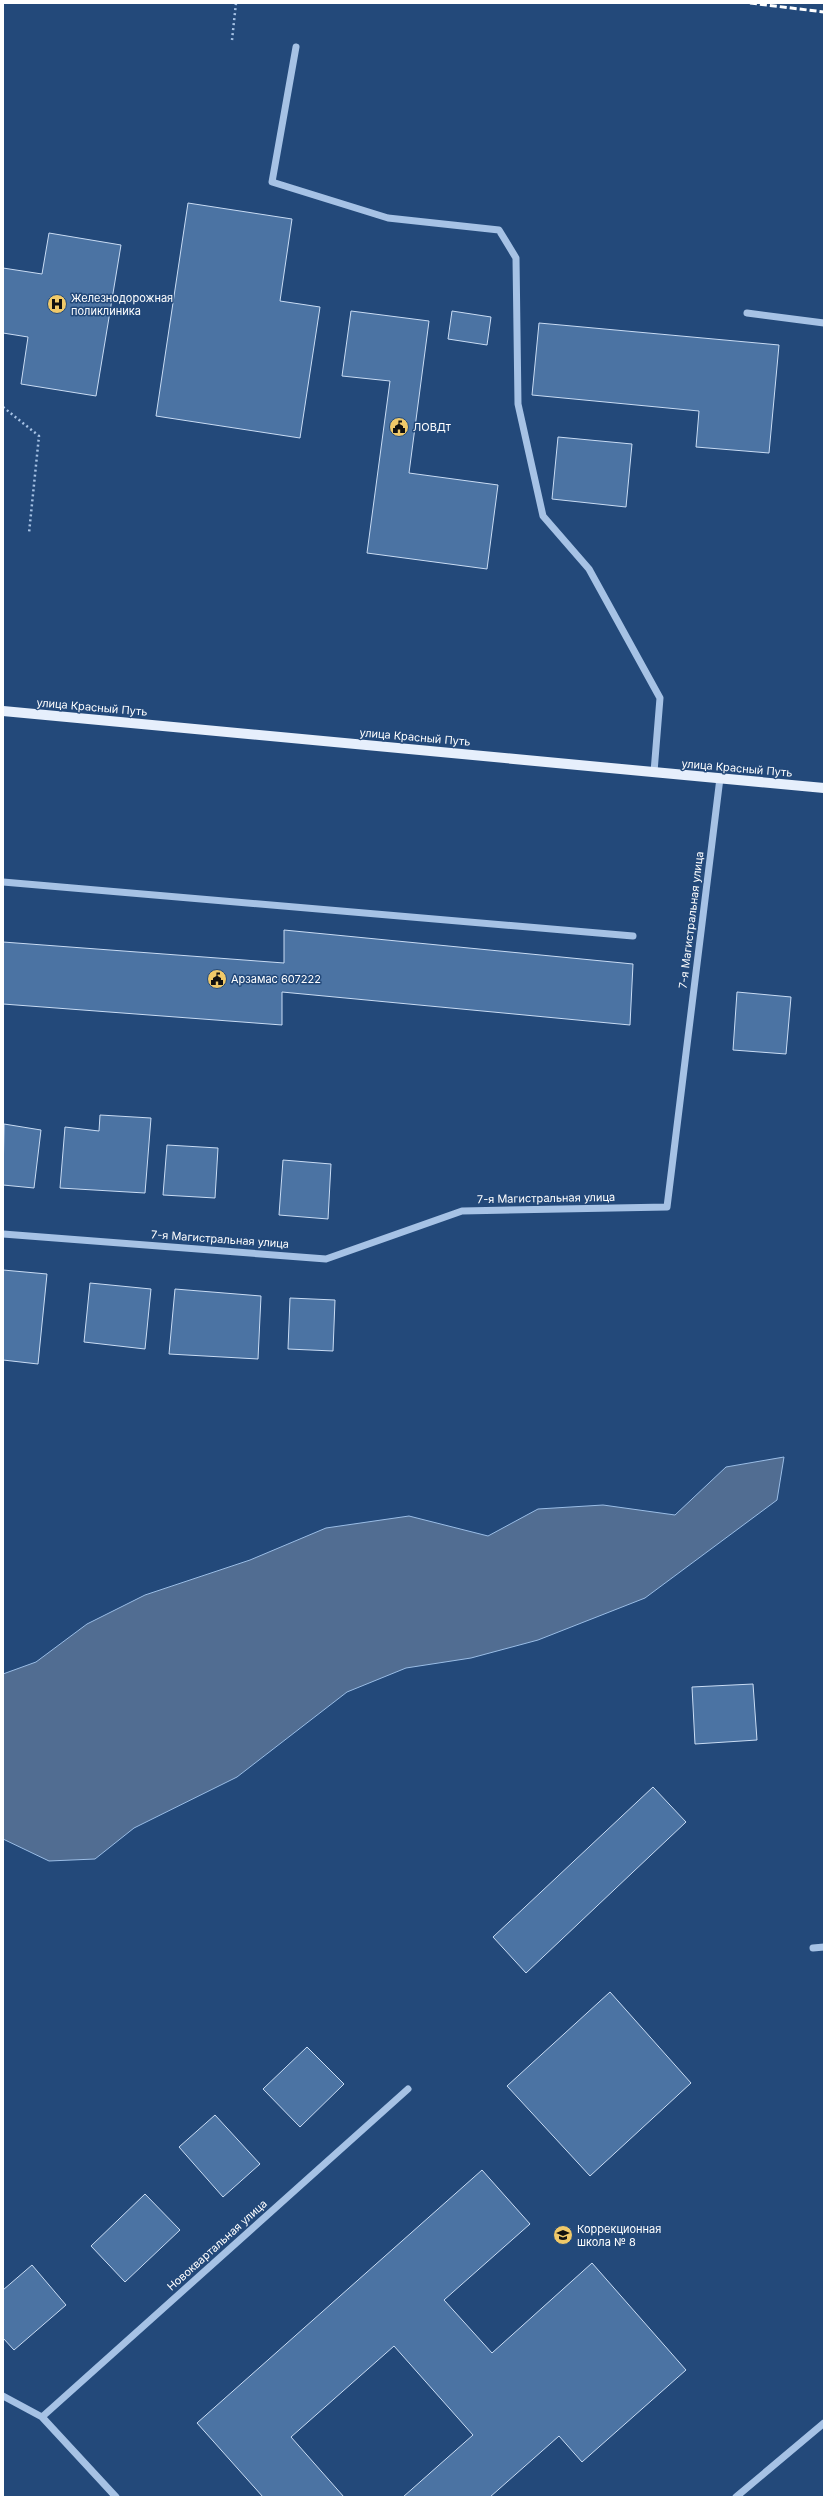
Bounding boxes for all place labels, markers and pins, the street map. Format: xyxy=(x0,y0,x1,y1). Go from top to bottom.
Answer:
place label: Железнодорожная поликлиника xyxy=(71,291,173,318)
hospital icon: Железнодорожная поликлиника xyxy=(46,293,68,315)
public building icon: ЛОВДт xyxy=(388,416,410,438)
place label: ЛОВДт xyxy=(413,420,452,434)
public building icon: Арзамас 607222 xyxy=(206,968,228,990)
place label: Арзамас 607222 xyxy=(231,972,321,986)
place label: Коррекционная школа № 8 xyxy=(577,2222,661,2249)
school or university icon: Коррекционная школа № 8 xyxy=(552,2224,574,2246)

